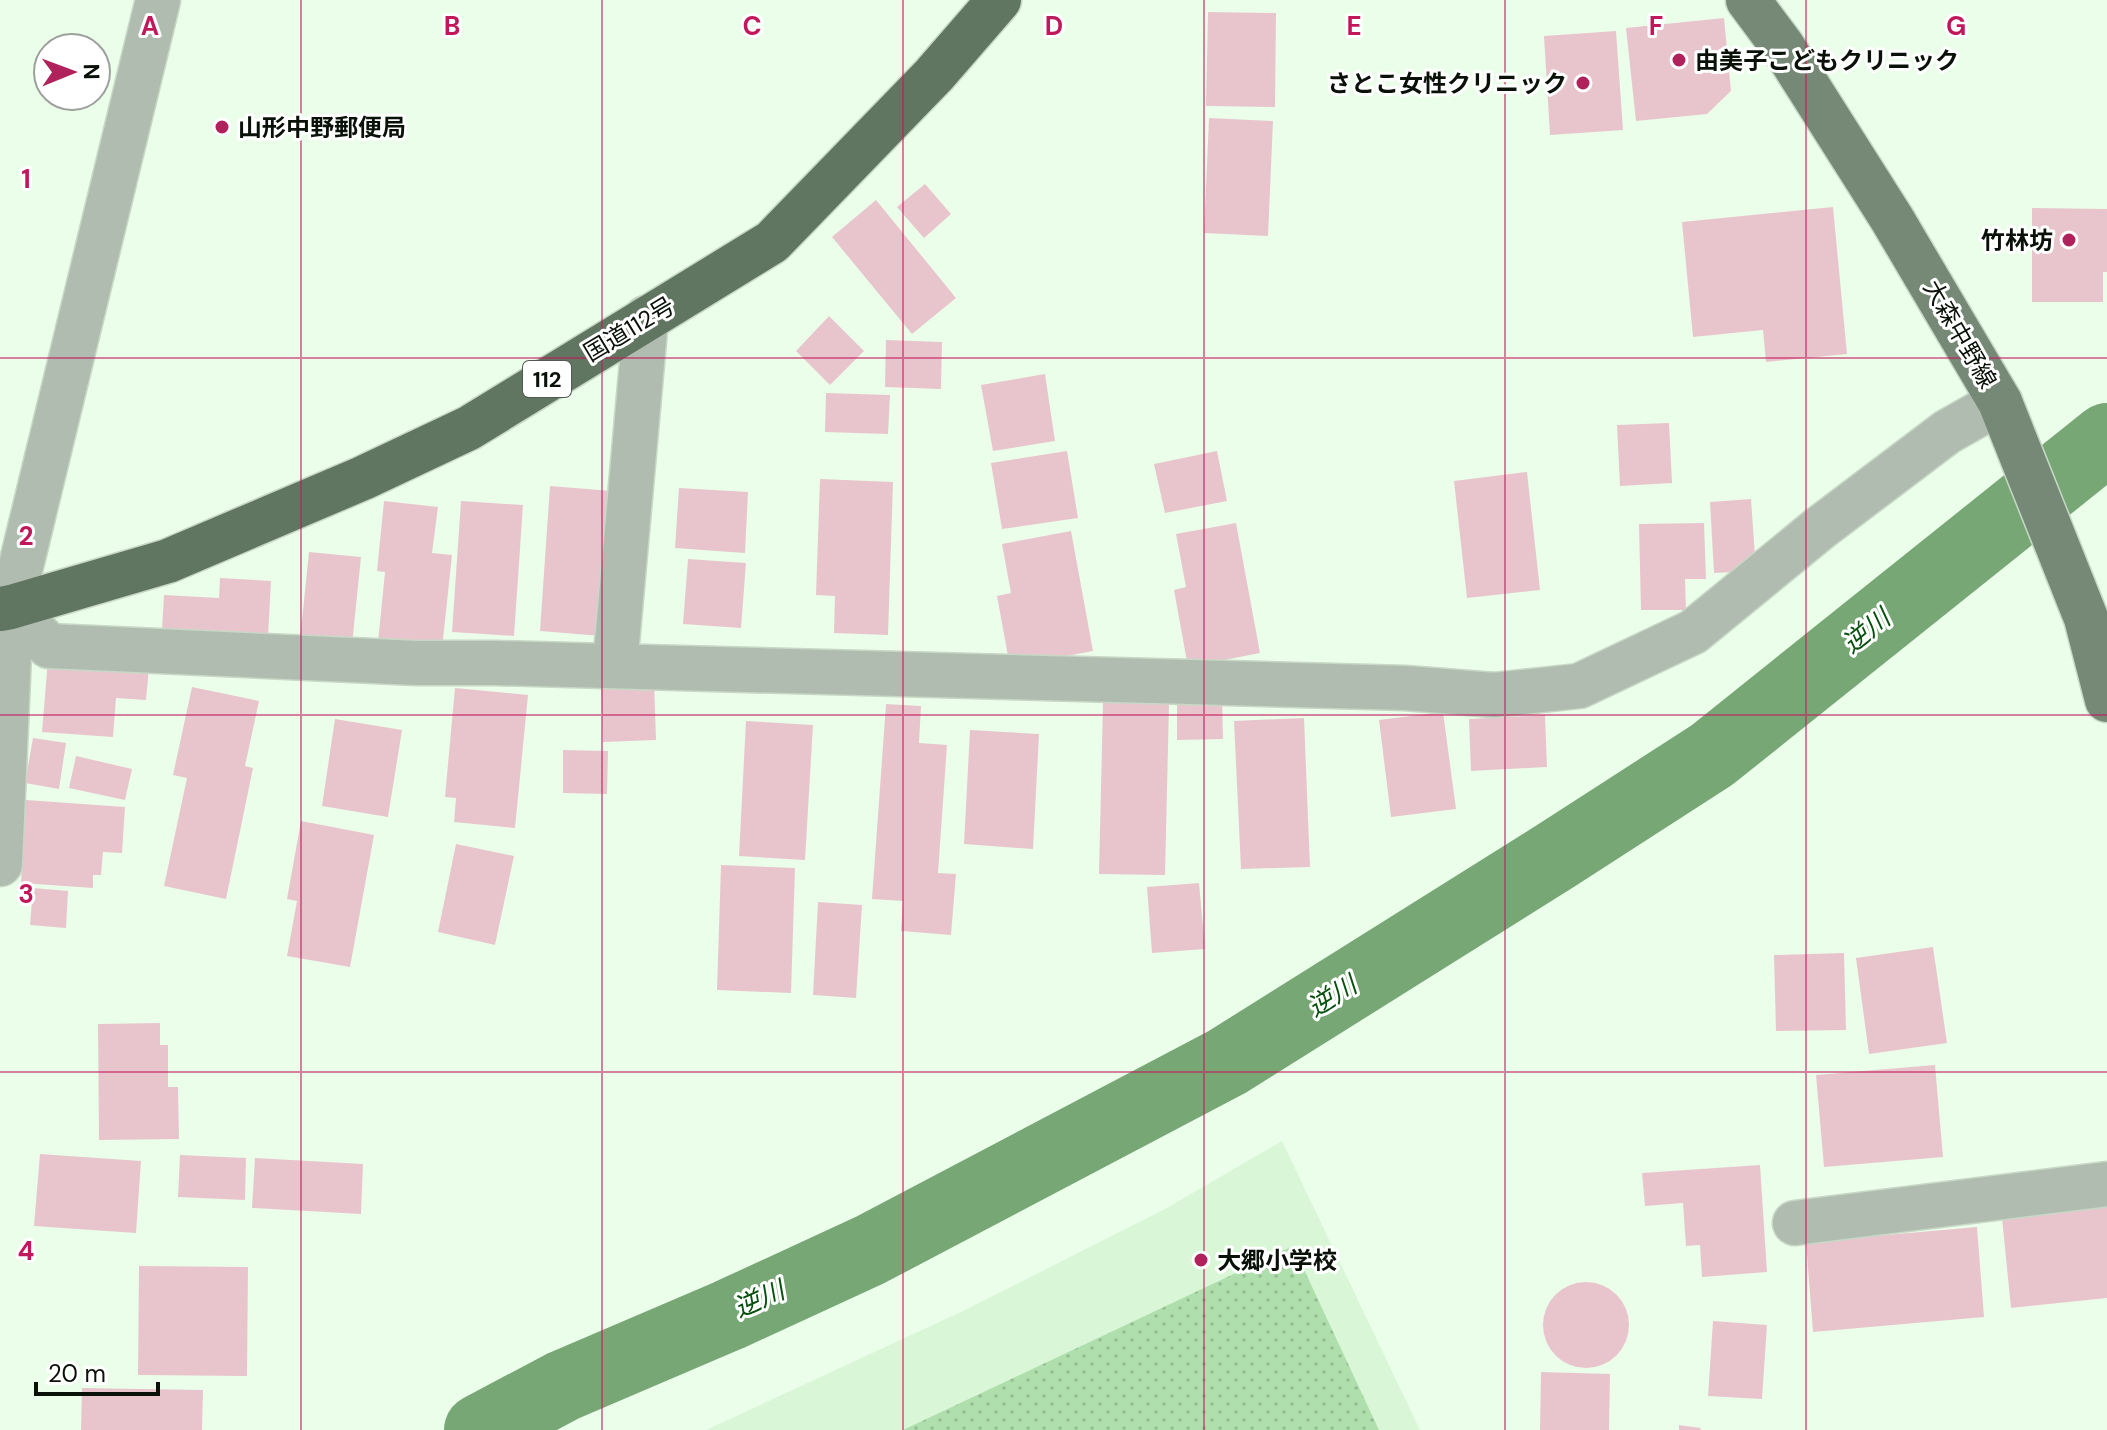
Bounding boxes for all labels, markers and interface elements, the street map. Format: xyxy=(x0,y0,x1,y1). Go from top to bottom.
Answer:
text: A xyxy=(141,9,159,43)
text: B xyxy=(444,9,460,43)
text: C xyxy=(742,9,762,43)
text: D xyxy=(1045,9,1063,43)
text: E xyxy=(1346,9,1362,43)
text: F xyxy=(1649,9,1663,43)
text: G xyxy=(1946,9,1966,43)
north arrow xyxy=(32,32,112,112)
place label: 由美子こどもクリニック xyxy=(1695,45,1959,76)
marker: 由美子こどもクリニック xyxy=(1670,51,1688,69)
text: N xyxy=(77,63,106,80)
place label: さとこ女性クリニック xyxy=(1327,68,1567,99)
marker: さとこ女性クリニック xyxy=(1574,74,1592,92)
place label: 山形中野郵便局 xyxy=(238,112,406,143)
marker: 山形中野郵便局 xyxy=(213,118,231,136)
text: 1 xyxy=(21,162,31,196)
place label: 竹林坊 xyxy=(1981,225,2053,256)
marker: 竹林坊 xyxy=(2060,231,2078,249)
street label: 大森中野線 xyxy=(1917,274,2003,394)
street label: 国道112号 xyxy=(578,290,680,368)
road number: 112 xyxy=(523,361,571,397)
text: 2 xyxy=(18,519,34,553)
water label: 逆川 xyxy=(1835,600,1899,661)
text: 3 xyxy=(18,877,34,911)
water label: 逆川 xyxy=(1301,966,1366,1024)
text: 4 xyxy=(18,1234,34,1268)
place label: 大郷小学校 xyxy=(1217,1245,1337,1276)
marker: 大郷小学校 xyxy=(1192,1251,1210,1269)
water label: 逆川 xyxy=(728,1272,792,1325)
scale bar xyxy=(36,1346,158,1396)
text: 20 m xyxy=(48,1358,106,1389)

